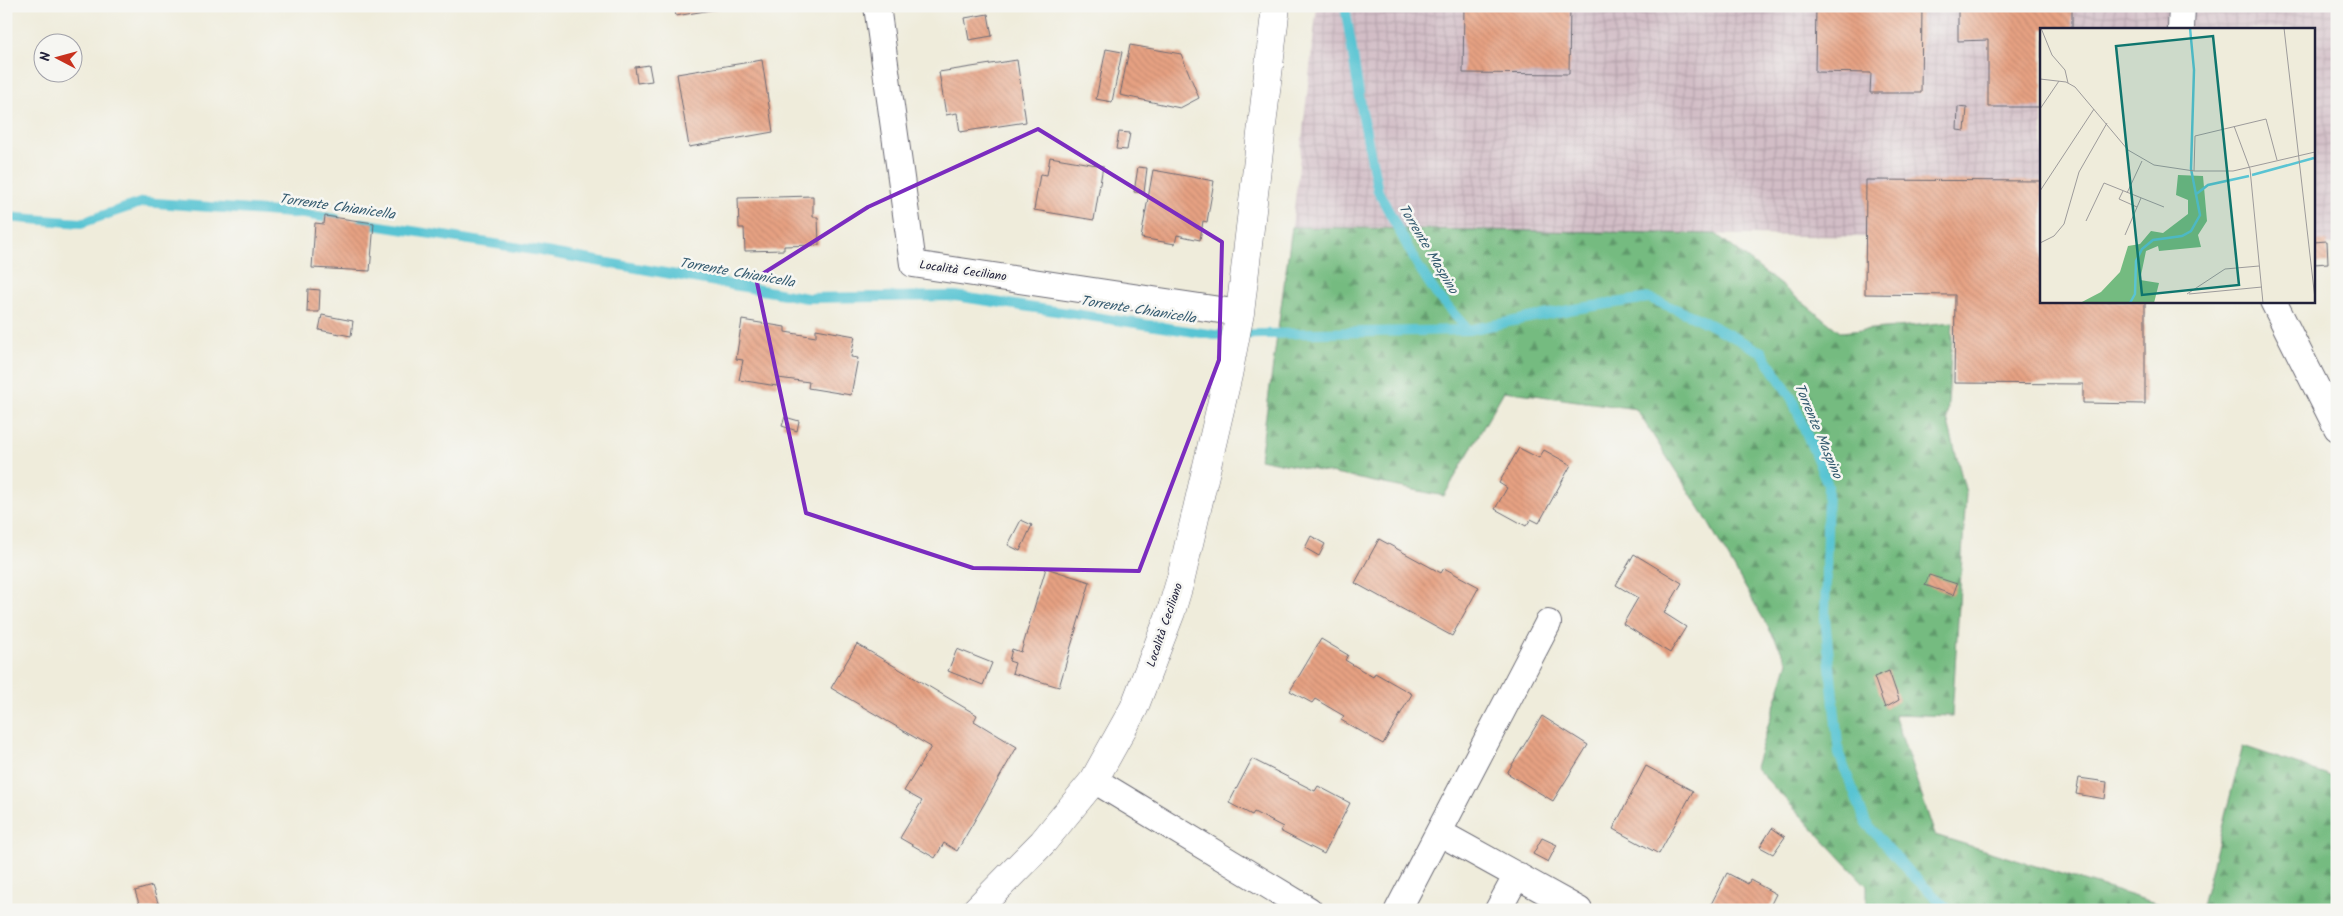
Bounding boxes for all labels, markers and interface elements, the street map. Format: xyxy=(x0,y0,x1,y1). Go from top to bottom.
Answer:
inset map xyxy=(2040,28,2316,302)
north arrow xyxy=(32,32,82,82)
text: N xyxy=(35,51,57,62)
water label: Torrente Chianicella xyxy=(278,188,398,226)
water label: Torrente Maspino xyxy=(1392,200,1464,300)
water label: Torrente Chianicella xyxy=(678,252,798,294)
street label: Località Ceciliano xyxy=(918,255,1008,287)
water label: Torrente Chianicella xyxy=(1079,290,1199,330)
water label: Torrente Maspino xyxy=(1788,380,1849,484)
street label: Località Ceciliano xyxy=(1142,580,1188,670)

